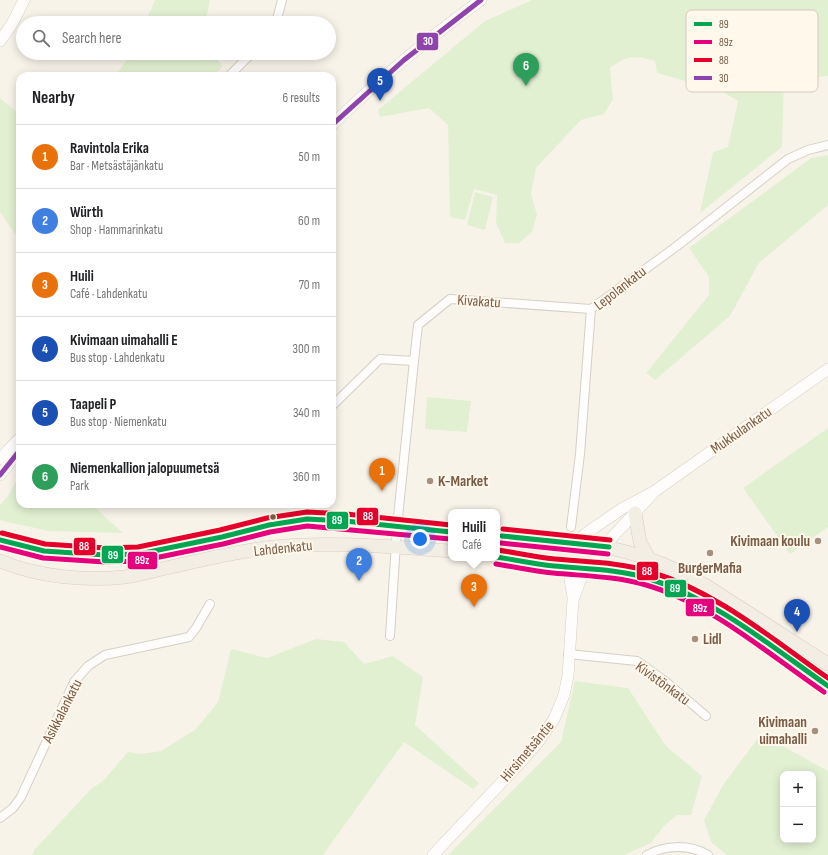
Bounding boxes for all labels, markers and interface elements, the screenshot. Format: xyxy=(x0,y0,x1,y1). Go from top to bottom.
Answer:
legend xyxy=(686,10,818,92)
search box xyxy=(16,16,336,60)
text: 89 xyxy=(719,18,729,31)
icon: search xyxy=(30,27,52,49)
text: Search here xyxy=(62,29,122,48)
line badge: 30 xyxy=(416,32,439,51)
text: 30 xyxy=(423,35,433,48)
text: 89z xyxy=(719,36,733,49)
pin: 6 xyxy=(513,53,539,86)
text: 88 xyxy=(719,54,729,67)
pin: 5 xyxy=(367,68,393,101)
text: 30 xyxy=(719,72,729,85)
text: Nearby xyxy=(32,88,75,108)
text: 6 results xyxy=(282,90,320,106)
text: Ravintola Erika xyxy=(70,139,149,158)
text: 1 xyxy=(42,149,48,165)
text: 50 m xyxy=(299,149,320,165)
text: Bar · Metsästäjänkatu xyxy=(70,158,164,174)
text: Würth xyxy=(70,203,103,222)
text: 2 xyxy=(42,213,48,229)
text: 60 m xyxy=(298,213,320,229)
text: Shop · Hammarinkatu xyxy=(70,222,163,238)
street label: Lepolankatu xyxy=(590,262,650,315)
text: Huili xyxy=(70,267,94,286)
text: 3 xyxy=(42,277,48,293)
text: 70 m xyxy=(299,277,320,293)
text: Café · Lahdenkatu xyxy=(70,286,147,302)
street label: Kivakatu xyxy=(457,291,501,312)
text: Kivimaan uimahalli E xyxy=(70,331,178,350)
text: 4 xyxy=(42,341,48,357)
text: 300 m xyxy=(293,341,320,357)
text: Bus stop · Lahdenkatu xyxy=(70,350,165,366)
text: Taapeli P xyxy=(70,395,116,414)
street label: Mukkulankatu xyxy=(707,402,776,458)
text: 5 xyxy=(42,405,48,421)
text: 340 m xyxy=(293,405,320,421)
text: Bus stop · Niemenkatu xyxy=(70,414,167,430)
pin: 1 xyxy=(369,458,395,491)
text: Niemenkallion jalopuumetsä xyxy=(70,459,219,478)
text: 6 xyxy=(42,469,48,485)
text: 360 m xyxy=(293,469,320,485)
place label: K-Market xyxy=(438,472,488,491)
marker: K-Market xyxy=(425,476,435,486)
text: Park xyxy=(70,478,89,494)
line badge: 88 xyxy=(356,507,379,526)
popup xyxy=(448,509,500,561)
text: 88 xyxy=(363,510,373,523)
line badge: 89 xyxy=(326,511,349,530)
unlabelled marker xyxy=(268,512,278,522)
text: 89 xyxy=(332,514,342,527)
text: Huili xyxy=(462,518,486,537)
your location xyxy=(410,529,430,549)
place label: Kivimaan koulu xyxy=(730,532,810,551)
street label: Lahdenkatu xyxy=(253,536,313,561)
marker: Kivimaan koulu xyxy=(813,536,823,546)
line badge: 88 xyxy=(73,537,96,556)
text: Café xyxy=(462,537,482,553)
text: 88 xyxy=(79,540,89,553)
line badge: 89 xyxy=(101,545,124,564)
pin: 2 xyxy=(346,548,372,581)
marker: BurgerMafia xyxy=(705,548,715,558)
text: 89 xyxy=(108,549,118,562)
line badge: 89z xyxy=(127,551,158,570)
text: 89z xyxy=(135,554,150,567)
place label: BurgerMafia xyxy=(678,559,742,578)
line badge: 88 xyxy=(636,561,659,581)
text: 88 xyxy=(642,565,652,578)
pin: 3 xyxy=(461,574,487,607)
line badge: 89 xyxy=(664,579,687,598)
text: 89 xyxy=(670,582,680,595)
line badge: 89z xyxy=(685,598,715,617)
pin: 4 xyxy=(784,599,810,632)
text: 89z xyxy=(693,602,708,615)
place label: Lidl xyxy=(703,630,722,649)
marker: Lidl xyxy=(690,634,700,644)
street label: Kivistönkatu xyxy=(632,657,694,710)
street label: Asikkalankatu xyxy=(38,676,87,747)
place label: Kivimaan uimahalli xyxy=(758,713,807,749)
street label: Hirsimetsäntie xyxy=(496,717,558,786)
marker: Kivimaan uimahalli xyxy=(810,726,820,736)
map controls xyxy=(780,771,816,843)
button: + xyxy=(780,771,816,807)
button: − xyxy=(780,807,816,843)

